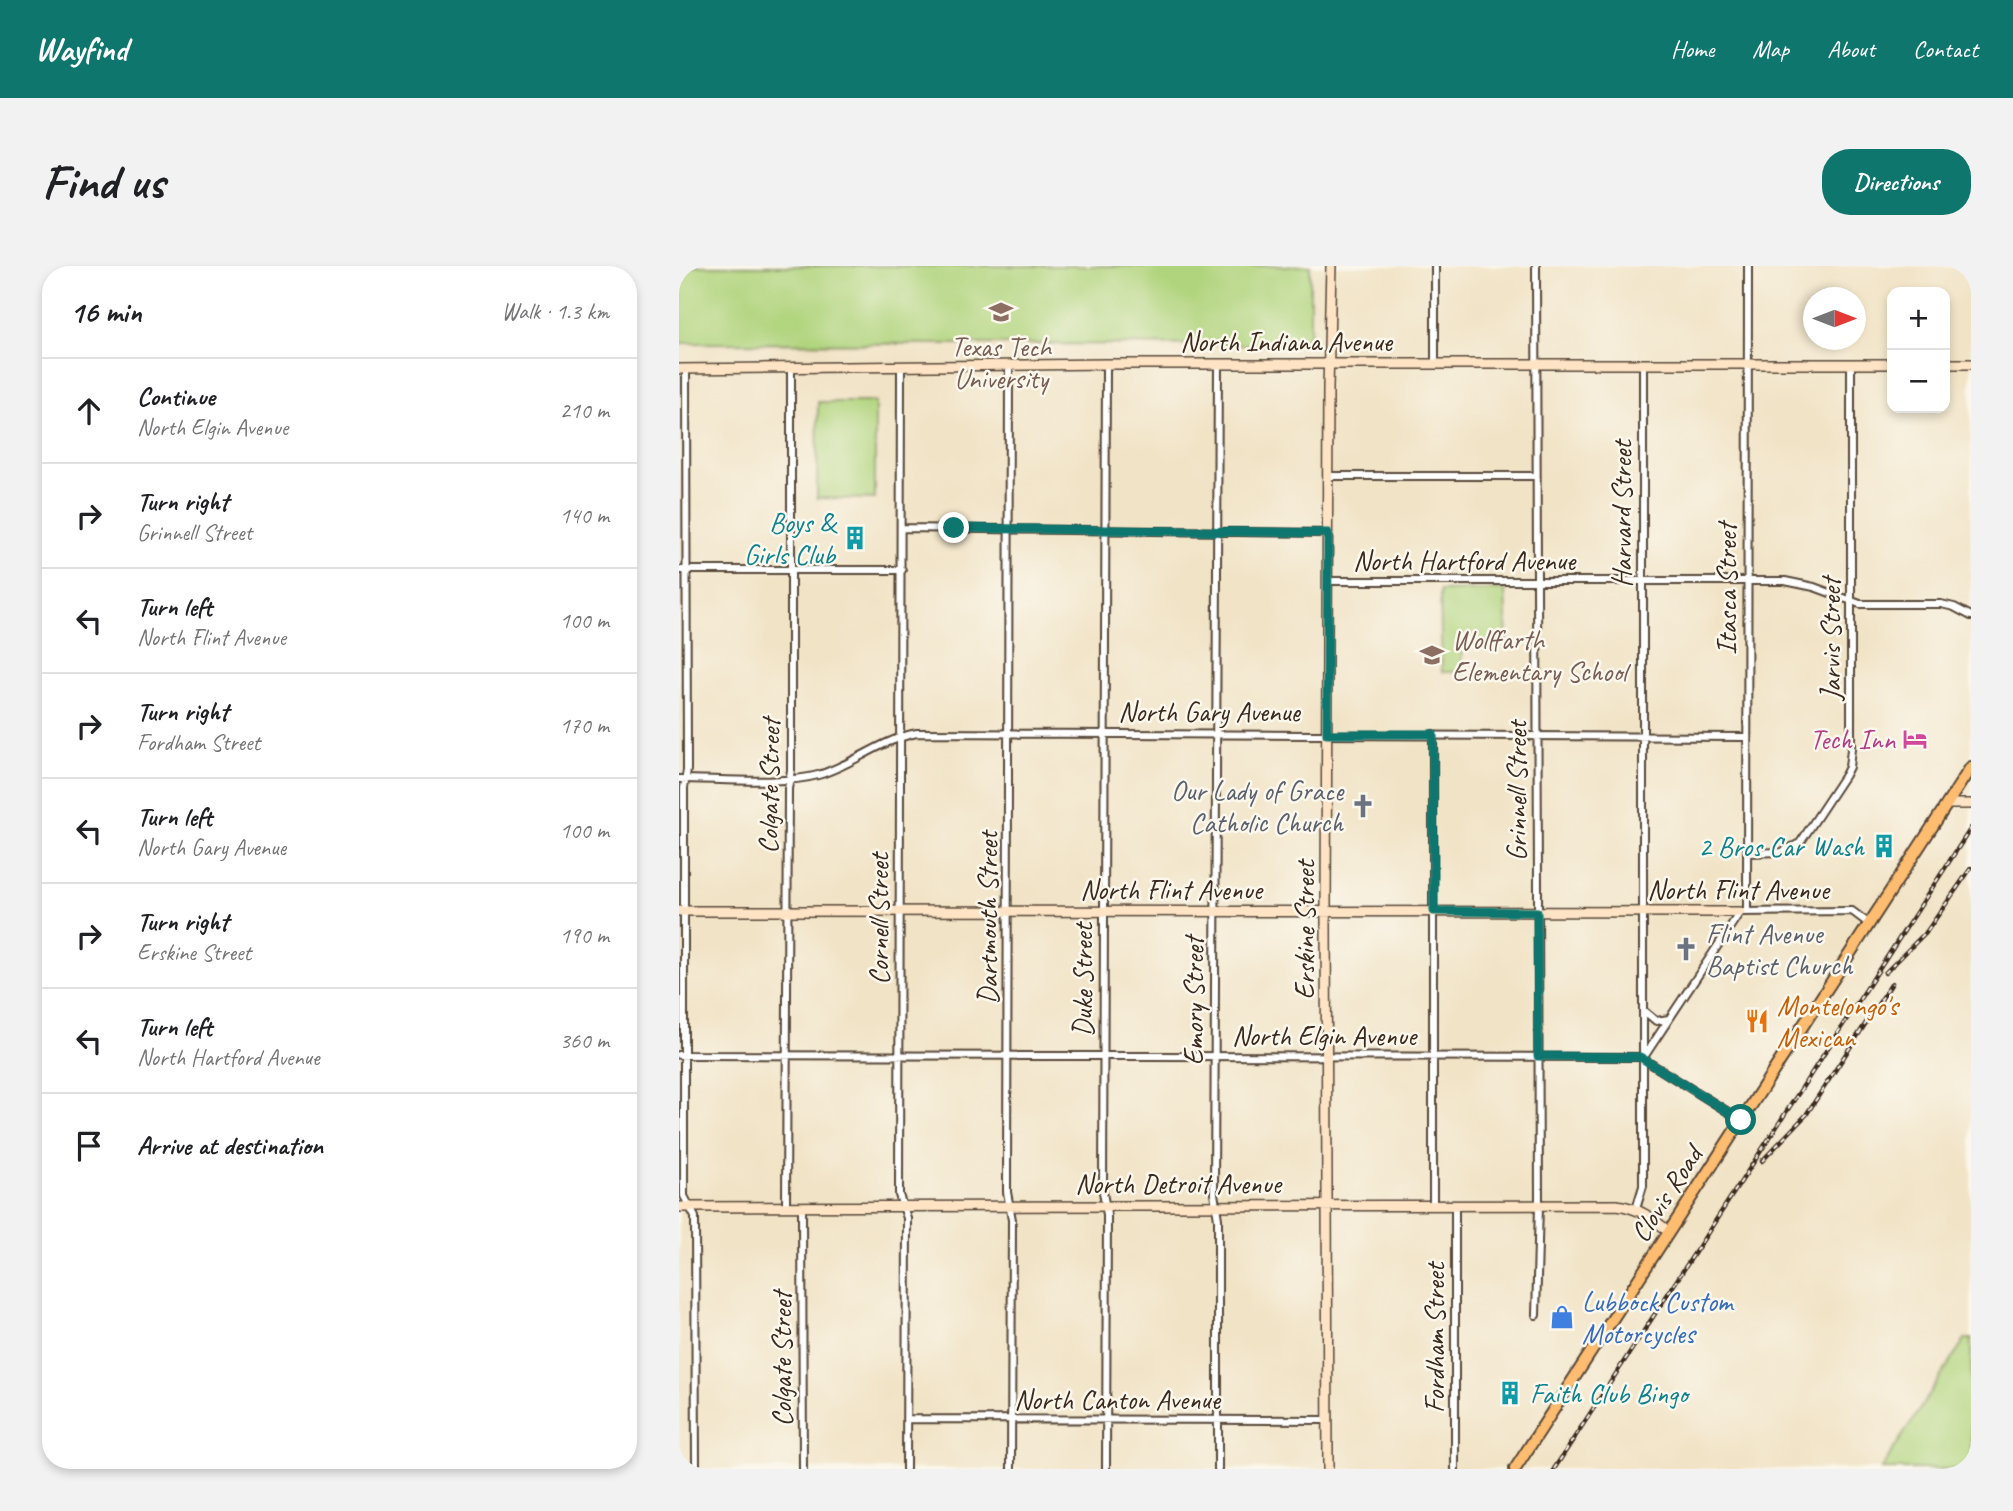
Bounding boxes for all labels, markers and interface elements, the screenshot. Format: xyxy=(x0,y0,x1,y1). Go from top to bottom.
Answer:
text: Wayfind xyxy=(35,28,128,70)
text: Home xyxy=(1671,34,1714,64)
text: Map xyxy=(1752,34,1789,64)
text: About xyxy=(1827,34,1875,64)
text: Contact xyxy=(1913,34,1978,64)
button: Directions xyxy=(1822,149,1971,215)
text: Find us xyxy=(42,151,164,213)
north arrow xyxy=(1803,287,1866,350)
map controls xyxy=(1887,287,1950,413)
button: + xyxy=(1887,287,1950,350)
text: 16 min xyxy=(70,293,142,331)
text: Walk · 1.3 km xyxy=(501,297,609,326)
school or university icon: Texas Tech University xyxy=(987,298,1015,326)
street label: North Indiana Avenue xyxy=(1180,324,1394,359)
place label: Texas Tech University xyxy=(951,329,1053,396)
button: − xyxy=(1887,350,1950,413)
text: Continue xyxy=(137,380,215,413)
icon: ahead xyxy=(70,392,108,430)
text: 210 m xyxy=(560,396,609,425)
text: North Elgin Avenue xyxy=(137,413,288,442)
street label: Harvard Street xyxy=(1604,438,1639,587)
text: Turn right xyxy=(137,485,228,518)
icon: right xyxy=(70,497,108,535)
text: 140 m xyxy=(560,501,609,530)
place label: Boys & Girls Club xyxy=(744,505,838,572)
route end xyxy=(938,512,969,543)
text: Grinnell Street xyxy=(137,518,252,547)
street label: Itasca Street xyxy=(1709,519,1744,655)
building icon: Boys & Girls Club xyxy=(841,524,869,552)
street label: North Hartford Avenue xyxy=(1353,543,1577,578)
street label: Jarvis Street xyxy=(1813,574,1848,702)
text: Turn left xyxy=(137,590,212,623)
icon: left xyxy=(70,602,108,640)
text: 100 m xyxy=(560,606,609,635)
place label: Wolffarth Elementary School xyxy=(1452,622,1632,689)
text: North Flint Avenue xyxy=(137,623,286,652)
school or university icon: Wolffarth Elementary School xyxy=(1418,641,1446,669)
street label: North Gary Avenue xyxy=(1118,694,1302,729)
text: Turn right xyxy=(137,695,228,728)
icon: right xyxy=(70,707,108,745)
text: 170 m xyxy=(560,711,609,740)
street label: Colgate Street xyxy=(750,714,788,854)
street label: Grinnell Street xyxy=(1499,718,1534,861)
place label: Tech Inn xyxy=(1810,722,1896,757)
hotel icon: Tech Inn xyxy=(1901,725,1929,753)
text: Fordham Street xyxy=(137,728,260,757)
place label: Our Lady of Grace Catholic Church xyxy=(1171,773,1345,840)
church icon: Our Lady of Grace Catholic Church xyxy=(1349,792,1377,820)
text: Turn left xyxy=(137,800,212,833)
icon: left xyxy=(70,812,108,850)
text: 100 m xyxy=(560,816,609,845)
street label: Dartmouth Street xyxy=(970,829,1005,1004)
place label: 2 Bros Car Wash xyxy=(1698,829,1865,864)
building icon: 2 Bros Car Wash xyxy=(1870,832,1898,860)
text: North Gary Avenue xyxy=(137,833,286,862)
street label: Cornell Street xyxy=(861,850,896,985)
street label: Erskine Street xyxy=(1287,858,1322,999)
street label: North Flint Avenue xyxy=(1080,872,1264,907)
street label: North Flint Avenue xyxy=(1647,872,1831,907)
text: Turn right xyxy=(137,905,228,938)
place label: Flint Avenue Baptist Church xyxy=(1706,916,1854,983)
icon: right xyxy=(70,917,108,955)
text: 190 m xyxy=(560,921,609,950)
street label: Duke Street xyxy=(1065,921,1100,1037)
street label: Emory Street xyxy=(1176,933,1211,1065)
church icon: Flint Avenue Baptist Church xyxy=(1672,935,1700,963)
text: Erskine Street xyxy=(137,938,251,967)
place label: Montelongo's Mexican xyxy=(1777,988,1900,1055)
restaurant icon: Montelongo's Mexican xyxy=(1743,1007,1771,1035)
text: Turn left xyxy=(137,1010,212,1043)
street label: North Elgin Avenue xyxy=(1232,1018,1418,1053)
icon: left xyxy=(70,1022,108,1060)
text: 360 m xyxy=(560,1026,609,1055)
text: North Hartford Avenue xyxy=(137,1043,320,1072)
route start xyxy=(1725,1104,1756,1135)
icon: arrive xyxy=(70,1127,108,1165)
text: Arrive at destination xyxy=(137,1129,323,1162)
street label: Clovis Road xyxy=(1622,1136,1712,1248)
street label: North Detroit Avenue xyxy=(1075,1166,1283,1201)
street label: Fordham Street xyxy=(1417,1260,1452,1413)
place label: Lubbock Custom Motorcycles xyxy=(1582,1284,1735,1351)
street label: Colgate Street xyxy=(764,1288,799,1427)
shop icon: Lubbock Custom Motorcycles xyxy=(1548,1303,1576,1331)
place label: Faith Club Bingo xyxy=(1530,1376,1691,1411)
building icon: Faith Club Bingo xyxy=(1496,1379,1524,1407)
street label: North Canton Avenue xyxy=(1014,1382,1222,1417)

